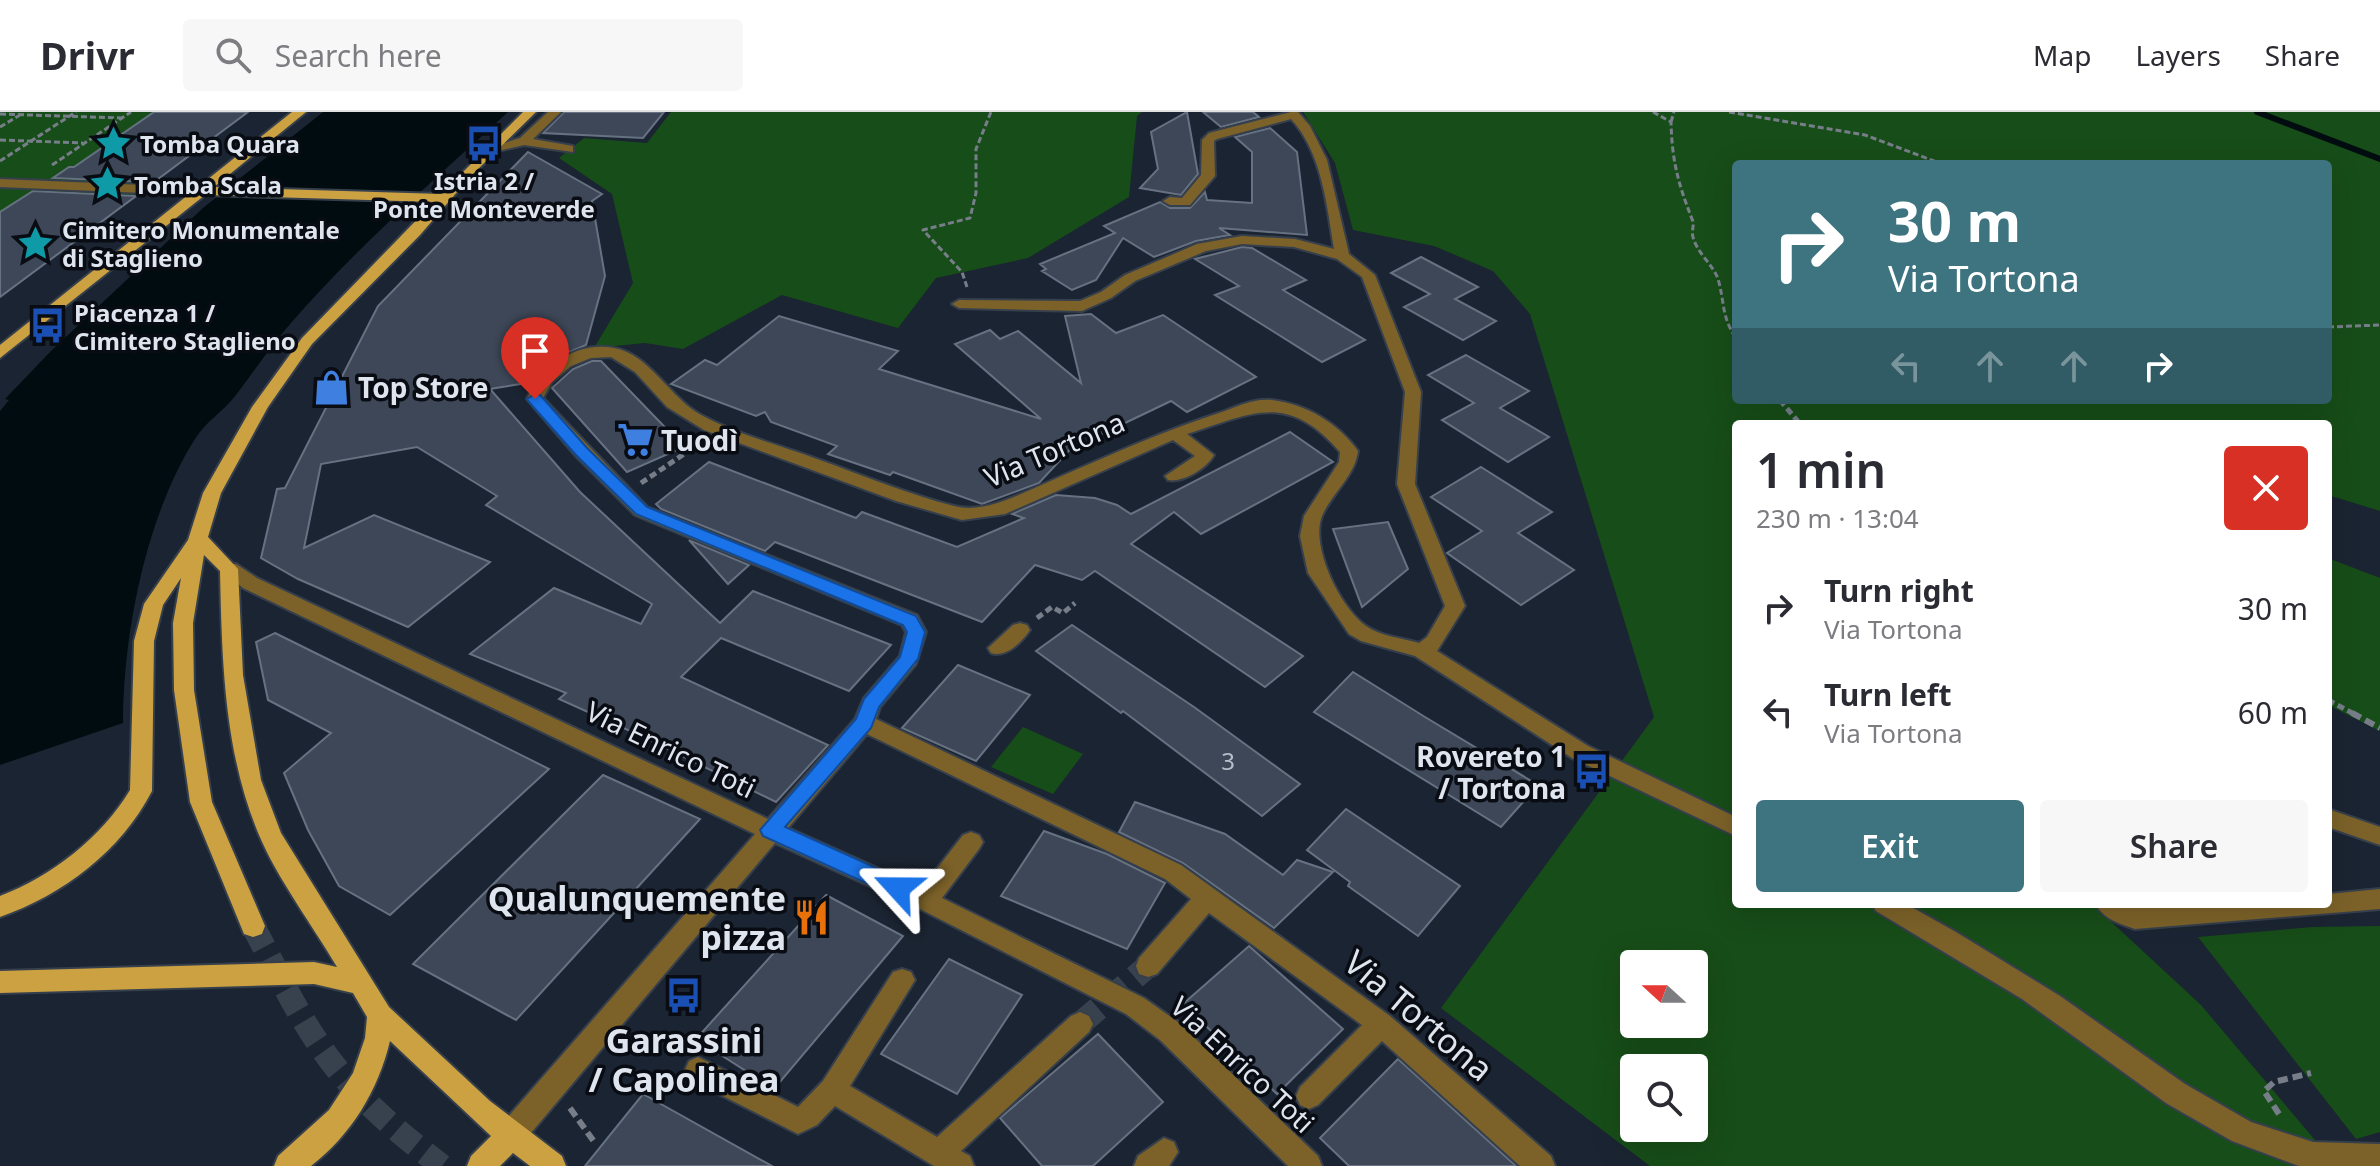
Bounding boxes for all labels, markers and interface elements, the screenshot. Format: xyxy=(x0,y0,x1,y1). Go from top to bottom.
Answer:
search box xyxy=(183,19,743,91)
text: Drivr xyxy=(40,29,135,81)
icon: search xyxy=(211,33,255,77)
text: Search here xyxy=(275,35,442,76)
text: Map xyxy=(2033,36,2091,74)
text: Layers xyxy=(2135,36,2221,74)
text: Share xyxy=(2265,36,2340,74)
place icon: Tomba Quara xyxy=(95,124,133,162)
bus stop icon: Istria 2 / Ponte Monteverde xyxy=(465,124,503,162)
place label: Tomba Quara xyxy=(140,127,300,160)
place label: Istria 2 / Ponte Monteverde xyxy=(373,164,595,225)
place icon: Tomba Scala xyxy=(89,165,127,203)
place label: Tomba Scala xyxy=(134,168,282,201)
text: 30 m xyxy=(1888,182,2021,258)
icon: right xyxy=(1756,192,1860,296)
place label: Cimitero Monumentale di Staglieno xyxy=(62,213,340,274)
place icon: Cimitero Monumentale di Staglieno xyxy=(17,224,55,262)
text: Via Tortona xyxy=(1888,254,2080,303)
place label: Piacenza 1 / Cimitero Staglieno xyxy=(74,296,296,357)
bus stop icon: Piacenza 1 / Cimitero Staglieno xyxy=(29,307,67,345)
pin xyxy=(501,317,569,399)
icon: arrive xyxy=(513,329,557,373)
icon: left xyxy=(1884,344,1928,388)
icon: ahead xyxy=(1968,344,2012,388)
icon: ahead xyxy=(2052,344,2096,388)
icon: right xyxy=(2136,344,2180,388)
shop icon: Top Store xyxy=(313,368,351,406)
place label: Top Store xyxy=(358,368,488,406)
street label: Via Tortona xyxy=(978,402,1130,496)
supermarket icon: Tuodì xyxy=(616,421,654,459)
place label: Tuodì xyxy=(661,421,738,459)
text: 1 min xyxy=(1756,437,1886,502)
button: close xyxy=(2224,446,2308,530)
text: 230 m · 13:04 xyxy=(1756,500,1919,536)
text: Turn right xyxy=(1824,570,1974,611)
icon: right xyxy=(1756,586,1800,630)
text: 30 m xyxy=(2238,588,2308,629)
text: Via Tortona xyxy=(1824,611,1963,647)
text: Turn left xyxy=(1824,674,1952,715)
icon: left xyxy=(1756,690,1800,734)
street label: Via Enrico Toti xyxy=(580,692,762,806)
text: 60 m xyxy=(2238,692,2308,733)
text: Via Tortona xyxy=(1824,715,1963,751)
place label: Rovereto 1 / Tortona xyxy=(1416,737,1566,807)
house number: 3 xyxy=(1221,744,1235,777)
bus stop icon: Rovereto 1 / Tortona xyxy=(1573,753,1611,791)
button: Exit xyxy=(1756,800,2024,892)
button: Share xyxy=(2040,800,2308,892)
position arrow xyxy=(856,846,940,930)
place label: Qualunquemente pizza xyxy=(488,875,786,960)
restaurant icon: Qualunquemente pizza xyxy=(793,899,831,937)
street label: Via Tortona xyxy=(1335,939,1503,1091)
north arrow xyxy=(1620,950,1708,1038)
map controls xyxy=(1620,950,1708,1142)
bus stop icon: Garassini / Capolinea xyxy=(665,977,703,1015)
street label: Via Enrico Toti xyxy=(1163,987,1323,1141)
place label: Garassini / Capolinea xyxy=(589,1017,779,1102)
button: search xyxy=(1620,1054,1708,1142)

